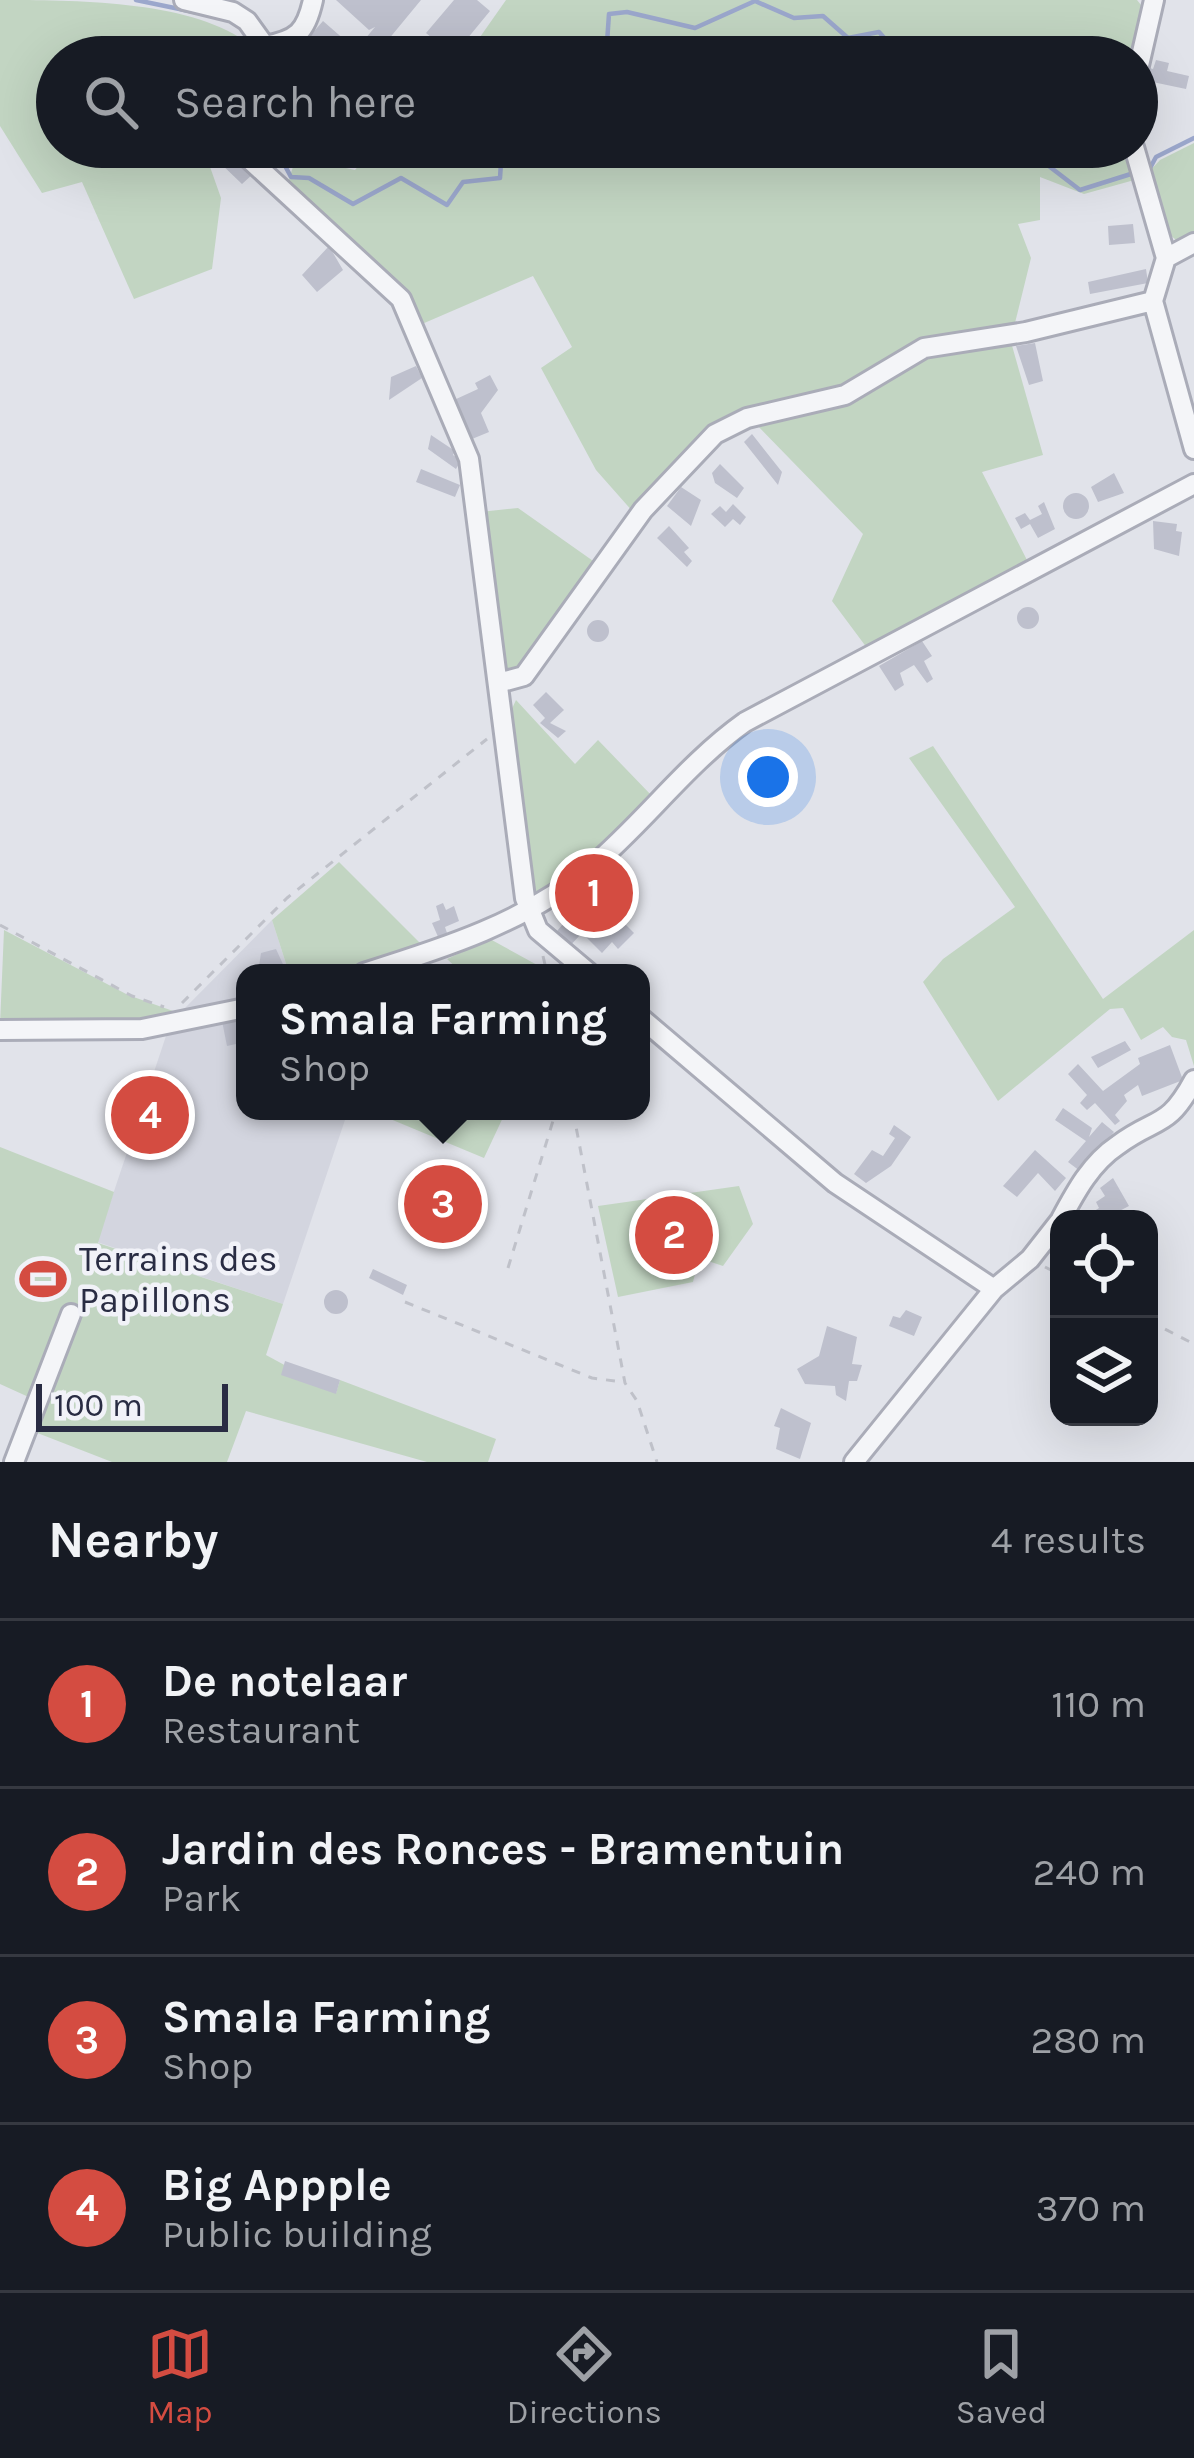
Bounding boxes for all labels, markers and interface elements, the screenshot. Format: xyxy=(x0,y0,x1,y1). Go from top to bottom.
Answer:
search box xyxy=(36,36,1158,168)
icon: search xyxy=(78,69,144,135)
text: Search here xyxy=(174,76,416,128)
your location xyxy=(738,747,798,807)
pin: 1 xyxy=(555,848,633,938)
popup xyxy=(236,964,650,1120)
text: Smala Farming xyxy=(279,993,607,1045)
text: Shop xyxy=(279,1045,370,1091)
pin: 4 xyxy=(111,1070,189,1160)
pin: 3 xyxy=(404,1159,482,1249)
pin: 2 xyxy=(635,1190,713,1280)
map controls xyxy=(1050,1210,1158,1426)
button: locate xyxy=(1050,1210,1158,1318)
place label: Terrains des Papillons xyxy=(79,1238,277,1321)
sports icon: Terrains des Papillons xyxy=(18,1254,68,1304)
button: layers xyxy=(1050,1318,1158,1426)
scale bar xyxy=(36,1378,228,1431)
text: 100 m xyxy=(54,1386,143,1424)
text: Nearby xyxy=(48,1510,218,1570)
text: 4 results xyxy=(991,1517,1146,1563)
text: De notelaar xyxy=(162,1655,407,1707)
text: 1 xyxy=(80,1681,94,1727)
text: 110 m xyxy=(1051,1681,1146,1727)
text: Restaurant xyxy=(162,1707,360,1753)
text: Jardin des Ronces - Bramentuin xyxy=(162,1823,844,1875)
text: 2 xyxy=(75,1849,99,1895)
text: 240 m xyxy=(1033,1849,1146,1895)
text: Park xyxy=(162,1875,241,1921)
text: Smala Farming xyxy=(162,1991,490,2043)
text: 3 xyxy=(75,2017,99,2063)
text: 280 m xyxy=(1031,2017,1146,2063)
text: Shop xyxy=(162,2043,253,2089)
text: Big Appple xyxy=(162,2159,392,2211)
text: 4 xyxy=(75,2185,99,2231)
text: 370 m xyxy=(1036,2185,1146,2231)
text: Public building xyxy=(162,2211,432,2257)
tab: Map xyxy=(147,2321,213,2431)
tab: Directions xyxy=(507,2321,662,2431)
tab: Saved xyxy=(956,2321,1047,2431)

